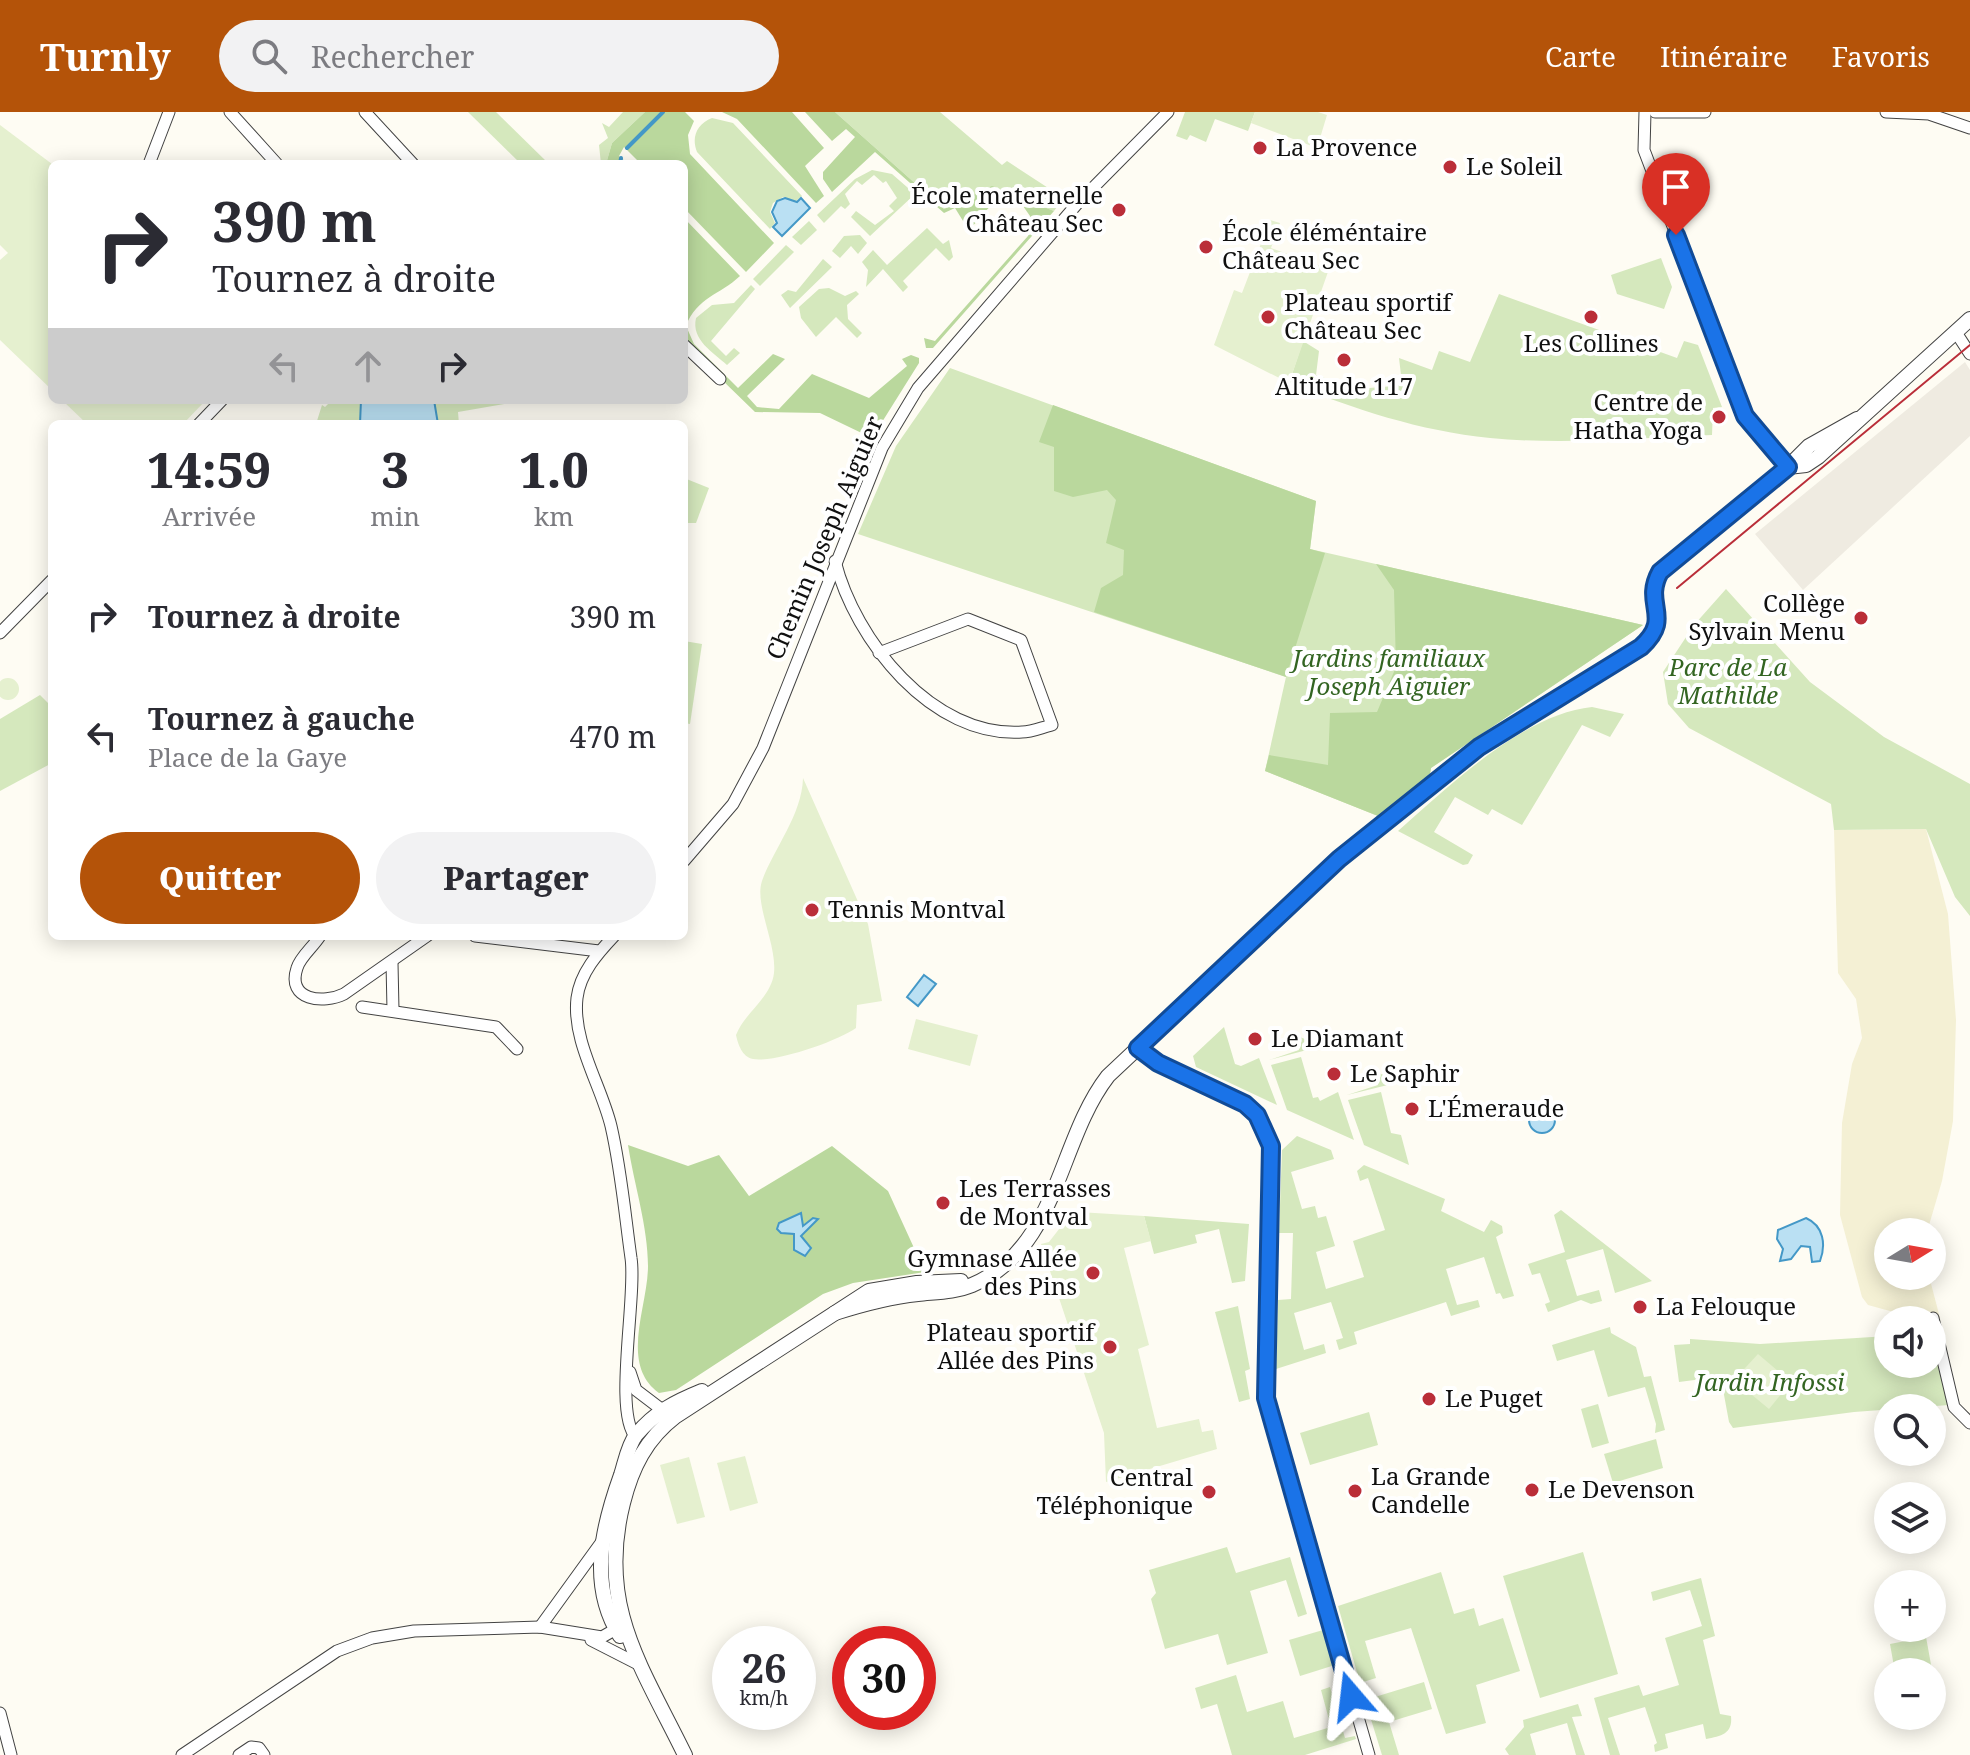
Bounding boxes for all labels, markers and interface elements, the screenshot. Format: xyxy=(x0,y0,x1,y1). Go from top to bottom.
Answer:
search box xyxy=(219,20,779,92)
text: Turnly xyxy=(40,30,171,82)
icon: search xyxy=(247,34,291,78)
text: Rechercher xyxy=(311,36,474,77)
text: Carte xyxy=(1545,37,1616,75)
text: Itinéraire xyxy=(1660,37,1788,75)
text: Favoris xyxy=(1832,37,1930,75)
place label: La Provence xyxy=(1276,130,1417,163)
marker: La Provence xyxy=(1251,139,1269,157)
place label: Le Soleil xyxy=(1466,149,1563,182)
pin xyxy=(1642,153,1710,235)
marker: Le Soleil xyxy=(1441,158,1459,176)
icon: arrive xyxy=(1654,165,1698,209)
place label: École maternelle Château Sec xyxy=(911,178,1103,239)
text: 390 m xyxy=(212,182,377,258)
icon: right xyxy=(80,192,184,296)
marker: École maternelle Château Sec xyxy=(1110,201,1128,219)
place label: École éléméntaire Château Sec xyxy=(1222,215,1427,276)
marker: École éléméntaire Château Sec xyxy=(1197,238,1215,256)
text: Tournez à droite xyxy=(212,254,496,303)
place label: Plateau sportif Château Sec xyxy=(1284,285,1454,346)
marker: Plateau sportif Château Sec xyxy=(1259,308,1277,326)
marker: Les Collines xyxy=(1582,308,1600,326)
place label: Les Collines xyxy=(1523,326,1659,359)
icon: left xyxy=(262,344,306,388)
icon: ahead xyxy=(346,344,390,388)
icon: right xyxy=(430,344,474,388)
marker: Altitude 117 xyxy=(1335,351,1353,369)
place label: Altitude 117 xyxy=(1275,369,1413,402)
place label: Centre de Hatha Yoga xyxy=(1573,385,1703,446)
marker: Centre de Hatha Yoga xyxy=(1710,408,1728,426)
street label: Chemin Joseph Aiguier xyxy=(757,410,890,664)
text: 14:59 xyxy=(147,437,271,502)
text: 3 xyxy=(382,437,409,502)
text: 1.0 xyxy=(519,437,589,502)
text: Arrivée xyxy=(162,498,256,534)
text: min xyxy=(370,498,420,534)
text: km xyxy=(534,498,574,534)
place label: Collège Sylvain Menu xyxy=(1689,586,1845,647)
icon: right xyxy=(80,594,124,638)
text: Tournez à droite xyxy=(148,596,401,637)
text: 390 m xyxy=(570,596,656,637)
marker: Collège Sylvain Menu xyxy=(1852,609,1870,627)
park label: Jardins familiaux Joseph Aiguier xyxy=(1289,641,1486,702)
park label: Parc de La Mathilde xyxy=(1668,650,1787,711)
text: Tournez à gauche xyxy=(148,698,415,739)
icon: left xyxy=(80,714,124,758)
text: 470 m xyxy=(570,716,656,757)
text: Place de la Gaye xyxy=(148,739,347,775)
button: Quitter xyxy=(80,832,360,924)
button: Partager xyxy=(376,832,656,924)
place label: Tennis Montval xyxy=(828,892,1006,925)
marker: Tennis Montval xyxy=(803,901,821,919)
place label: Le Diamant xyxy=(1271,1021,1404,1054)
marker: Le Diamant xyxy=(1246,1030,1264,1048)
place label: Le Saphir xyxy=(1350,1056,1460,1089)
marker: Le Saphir xyxy=(1325,1065,1343,1083)
place label: L'Émeraude xyxy=(1428,1091,1564,1124)
marker: L'Émeraude xyxy=(1403,1100,1421,1118)
place label: Les Terrasses de Montval xyxy=(959,1171,1111,1232)
marker: Les Terrasses de Montval xyxy=(934,1194,952,1212)
north arrow xyxy=(1874,1218,1946,1290)
map controls xyxy=(1874,1218,1946,1730)
place label: Gymnase Allée des Pins xyxy=(907,1241,1077,1302)
marker: Gymnase Allée des Pins xyxy=(1084,1264,1102,1282)
place label: La Felouque xyxy=(1656,1289,1796,1322)
marker: La Felouque xyxy=(1631,1298,1649,1316)
button: sound xyxy=(1874,1306,1946,1378)
place label: Plateau sportif Allée des Pins xyxy=(927,1315,1096,1376)
marker: Plateau sportif Allée des Pins xyxy=(1101,1338,1119,1356)
park label: Jardin Infossi xyxy=(1691,1365,1845,1398)
place label: Le Puget xyxy=(1445,1381,1543,1414)
marker: Le Puget xyxy=(1420,1390,1438,1408)
button: search xyxy=(1874,1394,1946,1466)
place label: La Grande Candelle xyxy=(1371,1459,1490,1520)
place label: Central Téléphonique xyxy=(1037,1460,1194,1521)
place label: Le Devenson xyxy=(1548,1472,1695,1505)
marker: Le Devenson xyxy=(1523,1481,1541,1499)
marker: La Grande Candelle xyxy=(1346,1482,1364,1500)
button: layers xyxy=(1874,1482,1946,1554)
marker: Central Téléphonique xyxy=(1200,1483,1218,1501)
button: + xyxy=(1874,1570,1946,1642)
speed limit sign: 30 xyxy=(832,1626,936,1730)
text: 26 xyxy=(741,1640,787,1695)
position arrow xyxy=(1309,1654,1393,1738)
button: − xyxy=(1874,1658,1946,1730)
text: km/h xyxy=(739,1684,789,1711)

